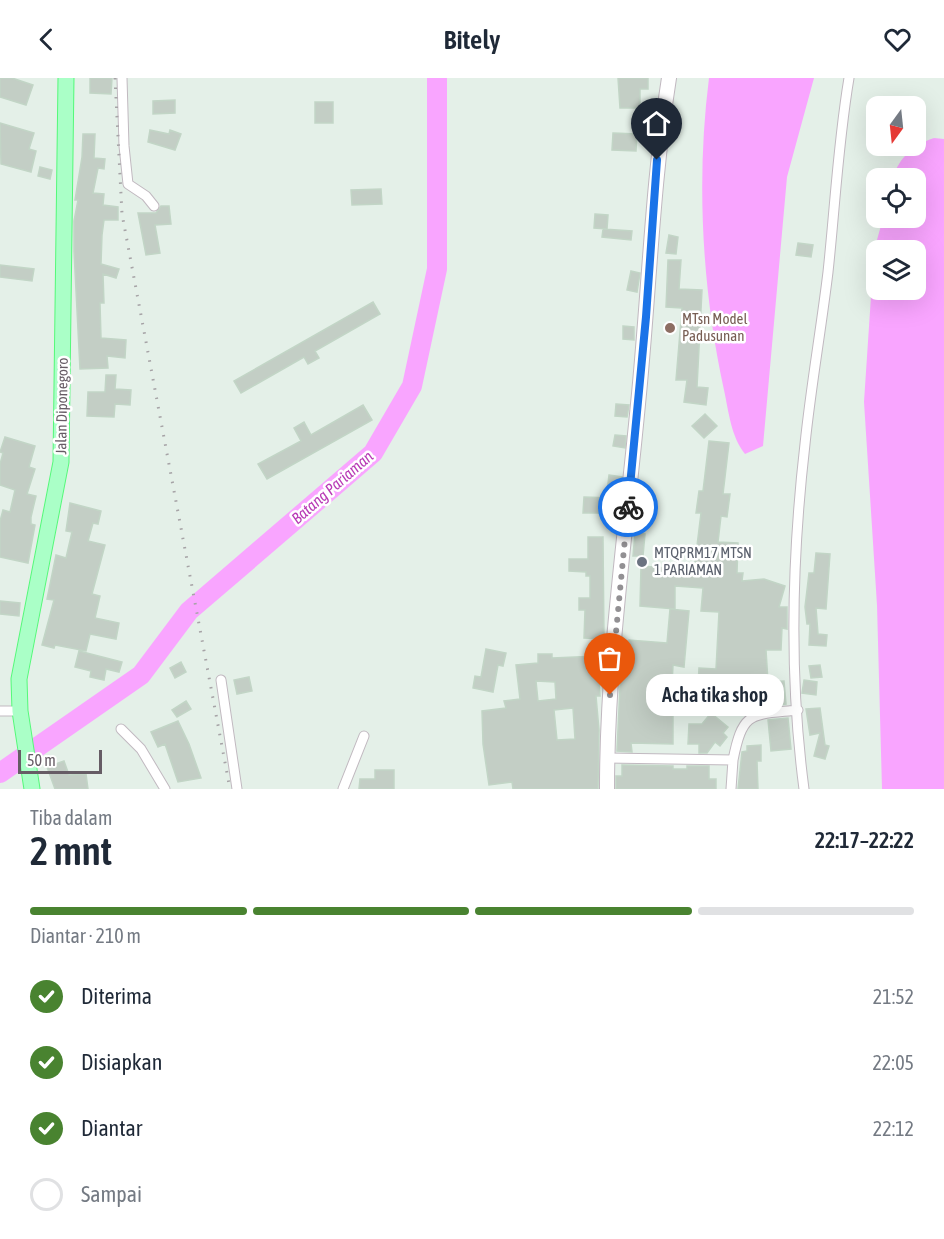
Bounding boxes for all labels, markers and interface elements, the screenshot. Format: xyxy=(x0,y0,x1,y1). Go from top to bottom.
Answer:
icon: back xyxy=(30,23,63,56)
icon: heart xyxy=(881,23,914,56)
text: Bitely xyxy=(444,24,500,55)
north arrow xyxy=(866,96,926,156)
map controls xyxy=(866,96,926,300)
pin xyxy=(631,98,682,160)
icon: home xyxy=(640,107,673,140)
button: locate xyxy=(866,168,926,228)
button: layers xyxy=(866,240,926,300)
place label: MTsn Model Padusunan xyxy=(682,310,747,344)
marker: MTsn Model Padusunan xyxy=(663,321,677,335)
street label: Jalan Diponegoro xyxy=(52,357,71,455)
water label: Batang Pariaman xyxy=(288,447,377,528)
courier xyxy=(598,477,658,537)
icon: bike xyxy=(612,491,645,524)
place label: MTQPRM17 MTSN 1 PARIAMAN xyxy=(654,544,752,578)
marker: MTQPRM17 MTSN 1 PARIAMAN xyxy=(635,555,649,569)
pin xyxy=(584,633,635,695)
icon: bag xyxy=(593,642,626,675)
callout: Acha tika shop xyxy=(646,674,784,716)
text: Acha tika shop xyxy=(662,683,768,706)
scale bar xyxy=(18,747,102,774)
text: 50 m xyxy=(27,751,56,769)
text: Tiba dalam xyxy=(30,806,112,829)
text: 22:17–22:22 xyxy=(815,827,914,853)
text: 2 mnt xyxy=(30,829,112,873)
text: Diantar · 210 m xyxy=(30,924,141,947)
icon: check xyxy=(30,980,63,1013)
text: Diterima xyxy=(81,983,152,1009)
text: 21:52 xyxy=(873,985,914,1008)
icon: check xyxy=(30,1046,63,1079)
text: Disiapkan xyxy=(81,1049,162,1075)
text: 22:05 xyxy=(872,1051,914,1074)
icon: check xyxy=(30,1112,63,1145)
text: Diantar xyxy=(81,1115,142,1141)
text: 22:12 xyxy=(873,1117,914,1140)
text: Sampai xyxy=(81,1181,142,1207)

